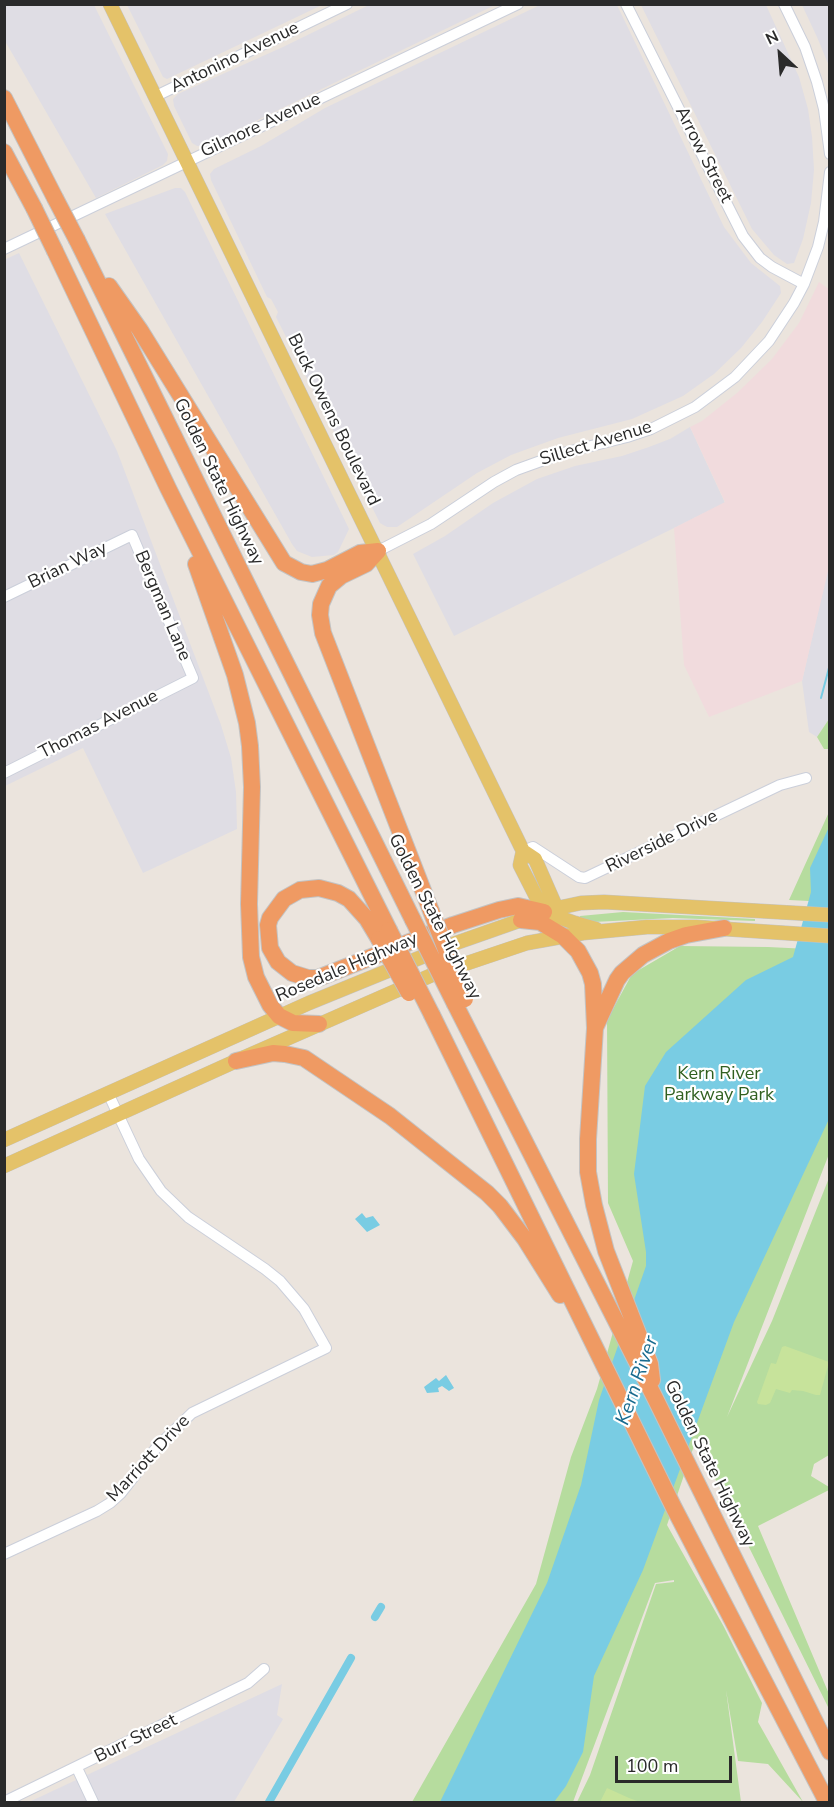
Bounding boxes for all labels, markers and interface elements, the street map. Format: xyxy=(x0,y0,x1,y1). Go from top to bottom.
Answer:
street label: Antonino Avenue xyxy=(167,18,303,98)
north arrow xyxy=(750,24,810,84)
text: N xyxy=(762,25,782,50)
street label: Gilmore Avenue xyxy=(198,89,324,163)
street label: Arrow Street xyxy=(670,103,736,207)
street label: Buck Owens Boulevard xyxy=(282,331,384,509)
street label: Golden State Highway xyxy=(168,395,268,569)
street label: Sillect Avenue xyxy=(537,417,655,471)
street label: Brian Way xyxy=(25,538,111,594)
street label: Bergman Lane xyxy=(129,548,195,664)
street label: Thomas Avenue xyxy=(36,686,162,764)
street label: Riverside Drive xyxy=(603,806,721,878)
street label: Golden State Highway xyxy=(383,831,485,1003)
street label: Rosedale Highway xyxy=(273,928,421,1008)
park label: Kern River Parkway Park xyxy=(664,1064,774,1106)
water label: Kern River xyxy=(612,1333,664,1429)
street label: Golden State Highway xyxy=(659,1377,759,1551)
street label: Marriott Drive xyxy=(103,1411,195,1507)
street label: Burr Street xyxy=(91,1710,181,1768)
scale bar xyxy=(618,1744,735,1782)
text: 100 m xyxy=(626,1754,678,1778)

